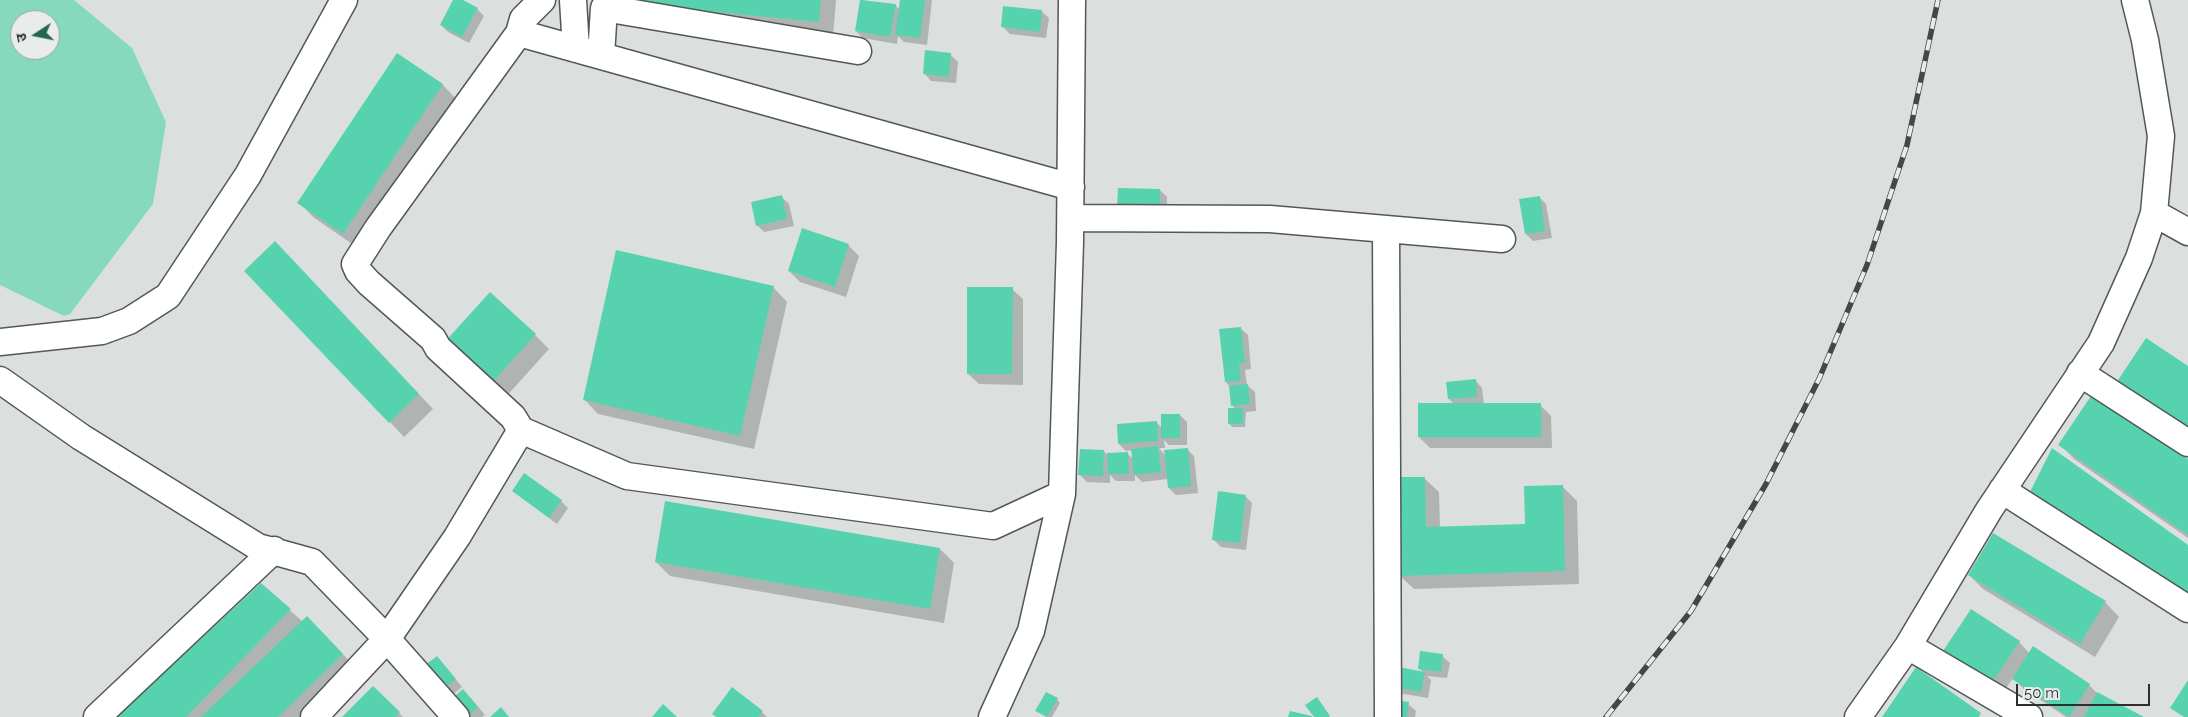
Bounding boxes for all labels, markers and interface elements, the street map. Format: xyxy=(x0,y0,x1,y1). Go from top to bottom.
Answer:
north arrow xyxy=(10,10,60,60)
text: उ xyxy=(13,32,30,43)
scale bar xyxy=(2018,674,2152,706)
text: 50 m xyxy=(2024,684,2059,702)

